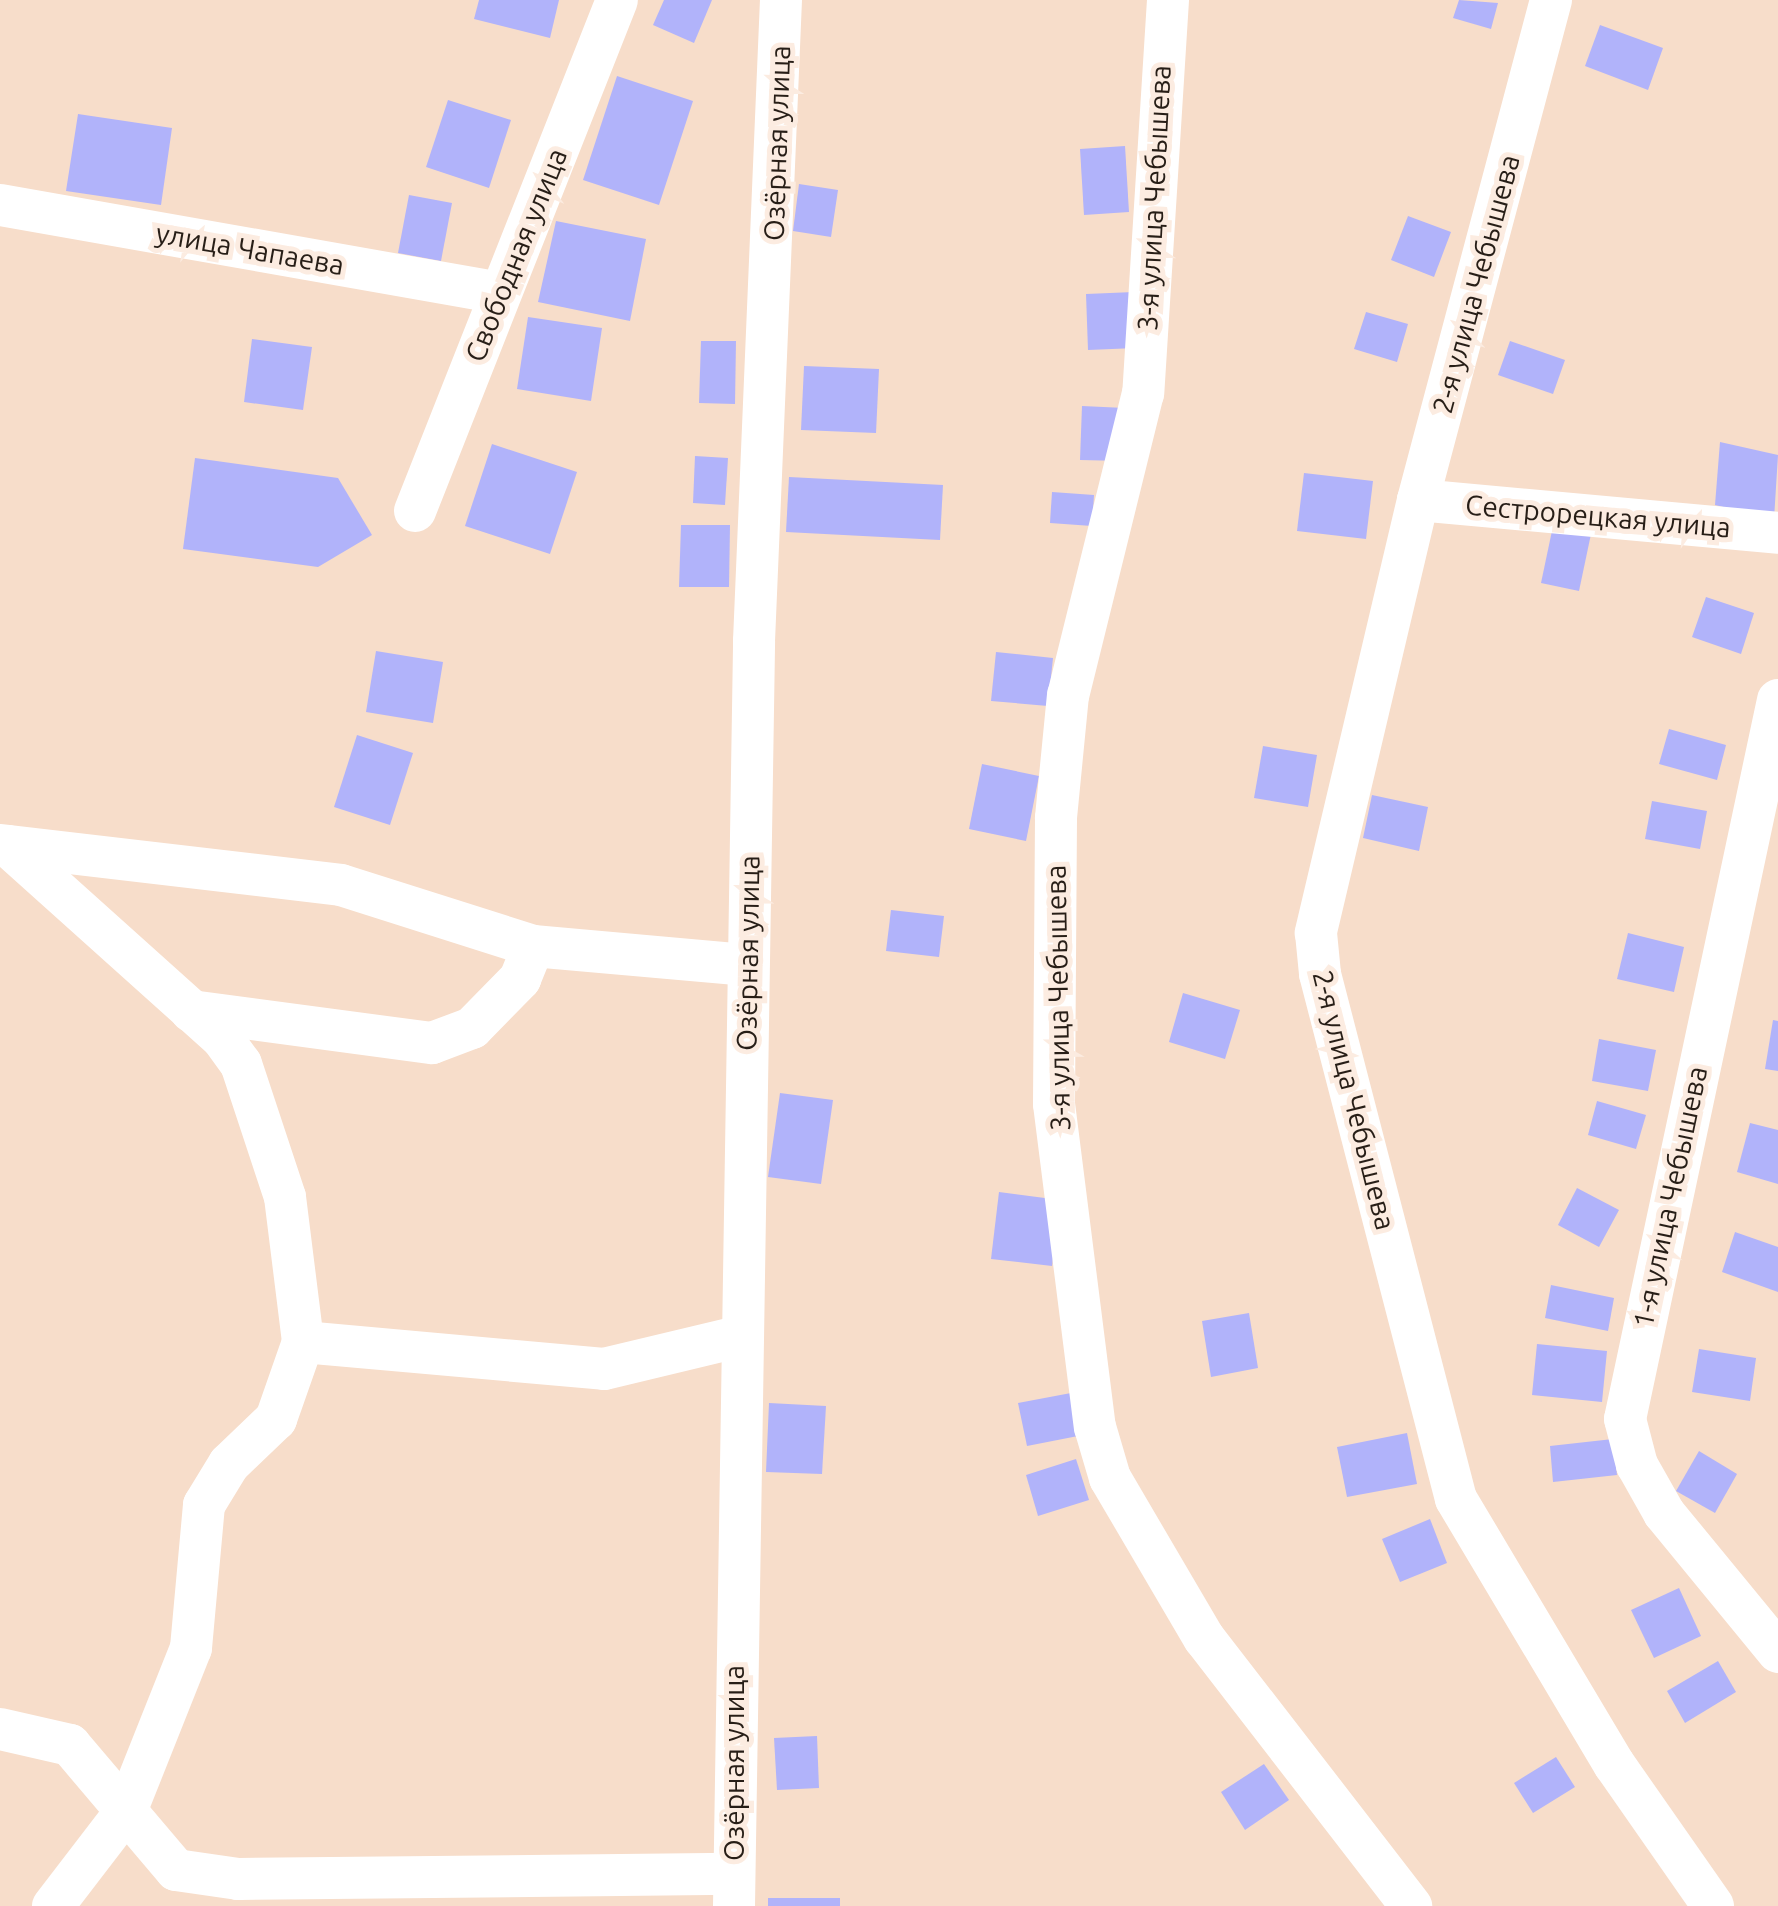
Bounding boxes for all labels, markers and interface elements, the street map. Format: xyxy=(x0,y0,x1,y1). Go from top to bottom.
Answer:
street label: Озёрная улица xyxy=(757,45,797,241)
street label: 3-я улица Чебышева xyxy=(1130,64,1178,332)
street label: Свободная улица xyxy=(458,143,574,367)
street label: 2-я улица Чебышева xyxy=(1425,151,1527,417)
street label: улица Чапаева xyxy=(153,216,347,282)
street label: Сестрорецкая улица xyxy=(1464,488,1732,544)
street label: Озёрная улица xyxy=(729,855,767,1051)
street label: 3-я улица Чебышева xyxy=(1039,865,1077,1131)
street label: 2-я улица Чебышева xyxy=(1305,967,1403,1233)
street label: 1-я улица Чебышева xyxy=(1626,1063,1714,1331)
street label: Озёрная улица xyxy=(717,1665,751,1861)

